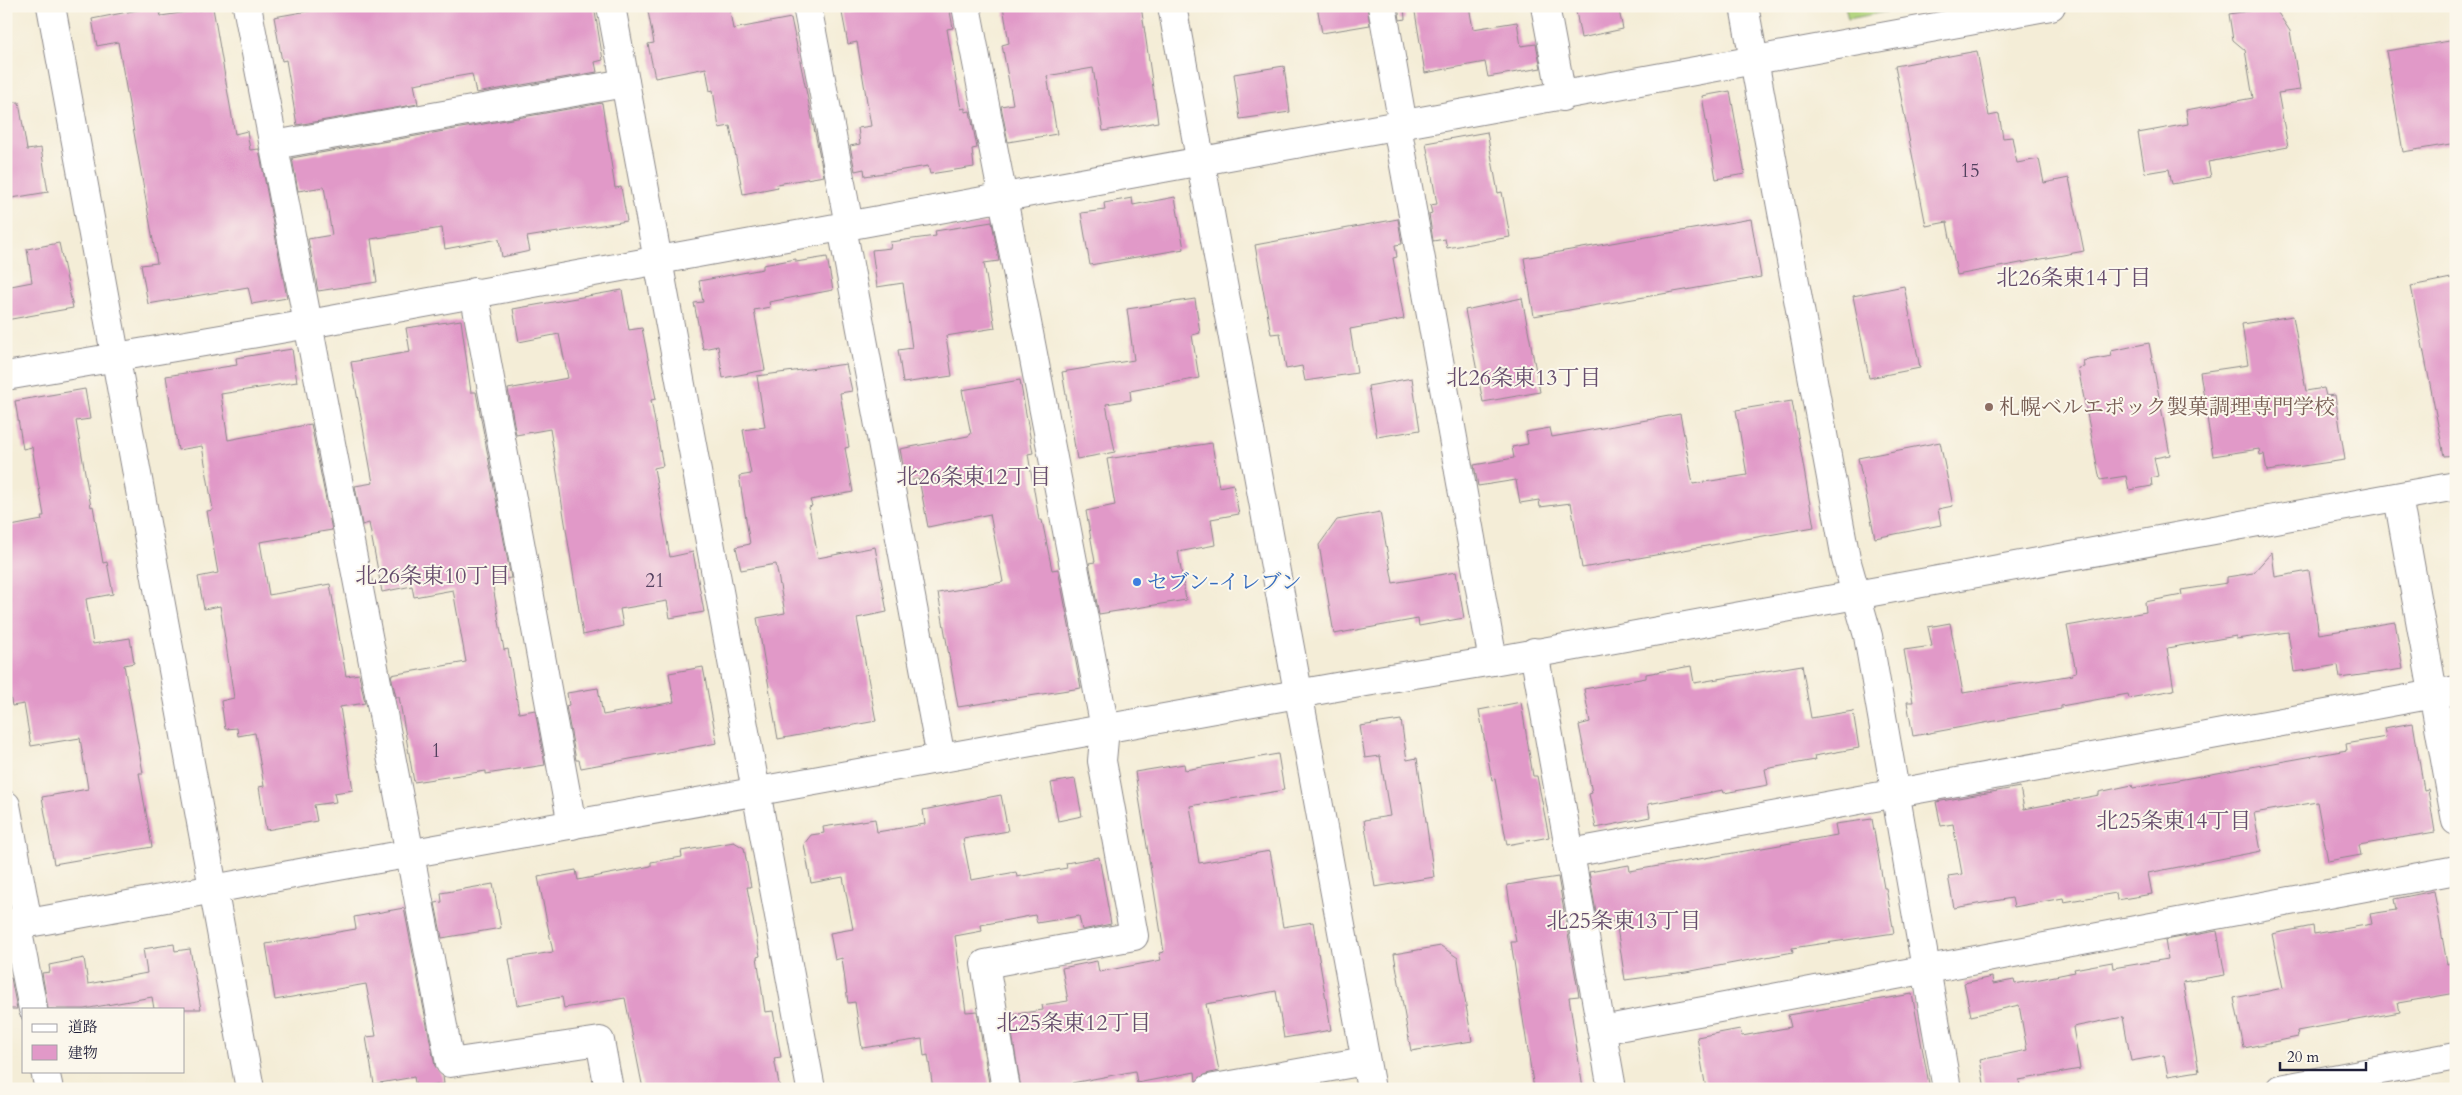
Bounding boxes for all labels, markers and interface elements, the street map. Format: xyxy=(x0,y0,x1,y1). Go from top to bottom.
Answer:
house number: 15 xyxy=(1960,158,1980,184)
district label: 北26条東14丁目 xyxy=(1996,263,2152,293)
district label: 北26条東13丁目 xyxy=(1446,363,1602,393)
place label: 札幌ベルエポック製菓調理専門学校 xyxy=(1999,393,2335,422)
marker: 札幌ベルエポック製菓調理専門学校 xyxy=(1983,401,1995,413)
district label: 北26条東12丁目 xyxy=(896,462,1052,492)
district label: 北26条東10丁目 xyxy=(355,561,511,591)
house number: 21 xyxy=(645,568,665,594)
place label: セブン-イレブン xyxy=(1147,568,1302,597)
marker: セブン-イレブン xyxy=(1131,576,1143,588)
house number: 1 xyxy=(431,738,441,764)
district label: 北25条東14丁目 xyxy=(2096,806,2252,836)
district label: 北25条東13丁目 xyxy=(1546,906,1702,936)
legend xyxy=(22,1008,185,1072)
district label: 北25条東12丁目 xyxy=(996,1008,1152,1038)
text: 道路 xyxy=(68,1017,98,1037)
scale bar xyxy=(2280,1040,2366,1072)
text: 建物 xyxy=(68,1043,98,1063)
text: 20 m xyxy=(2287,1047,2319,1067)

